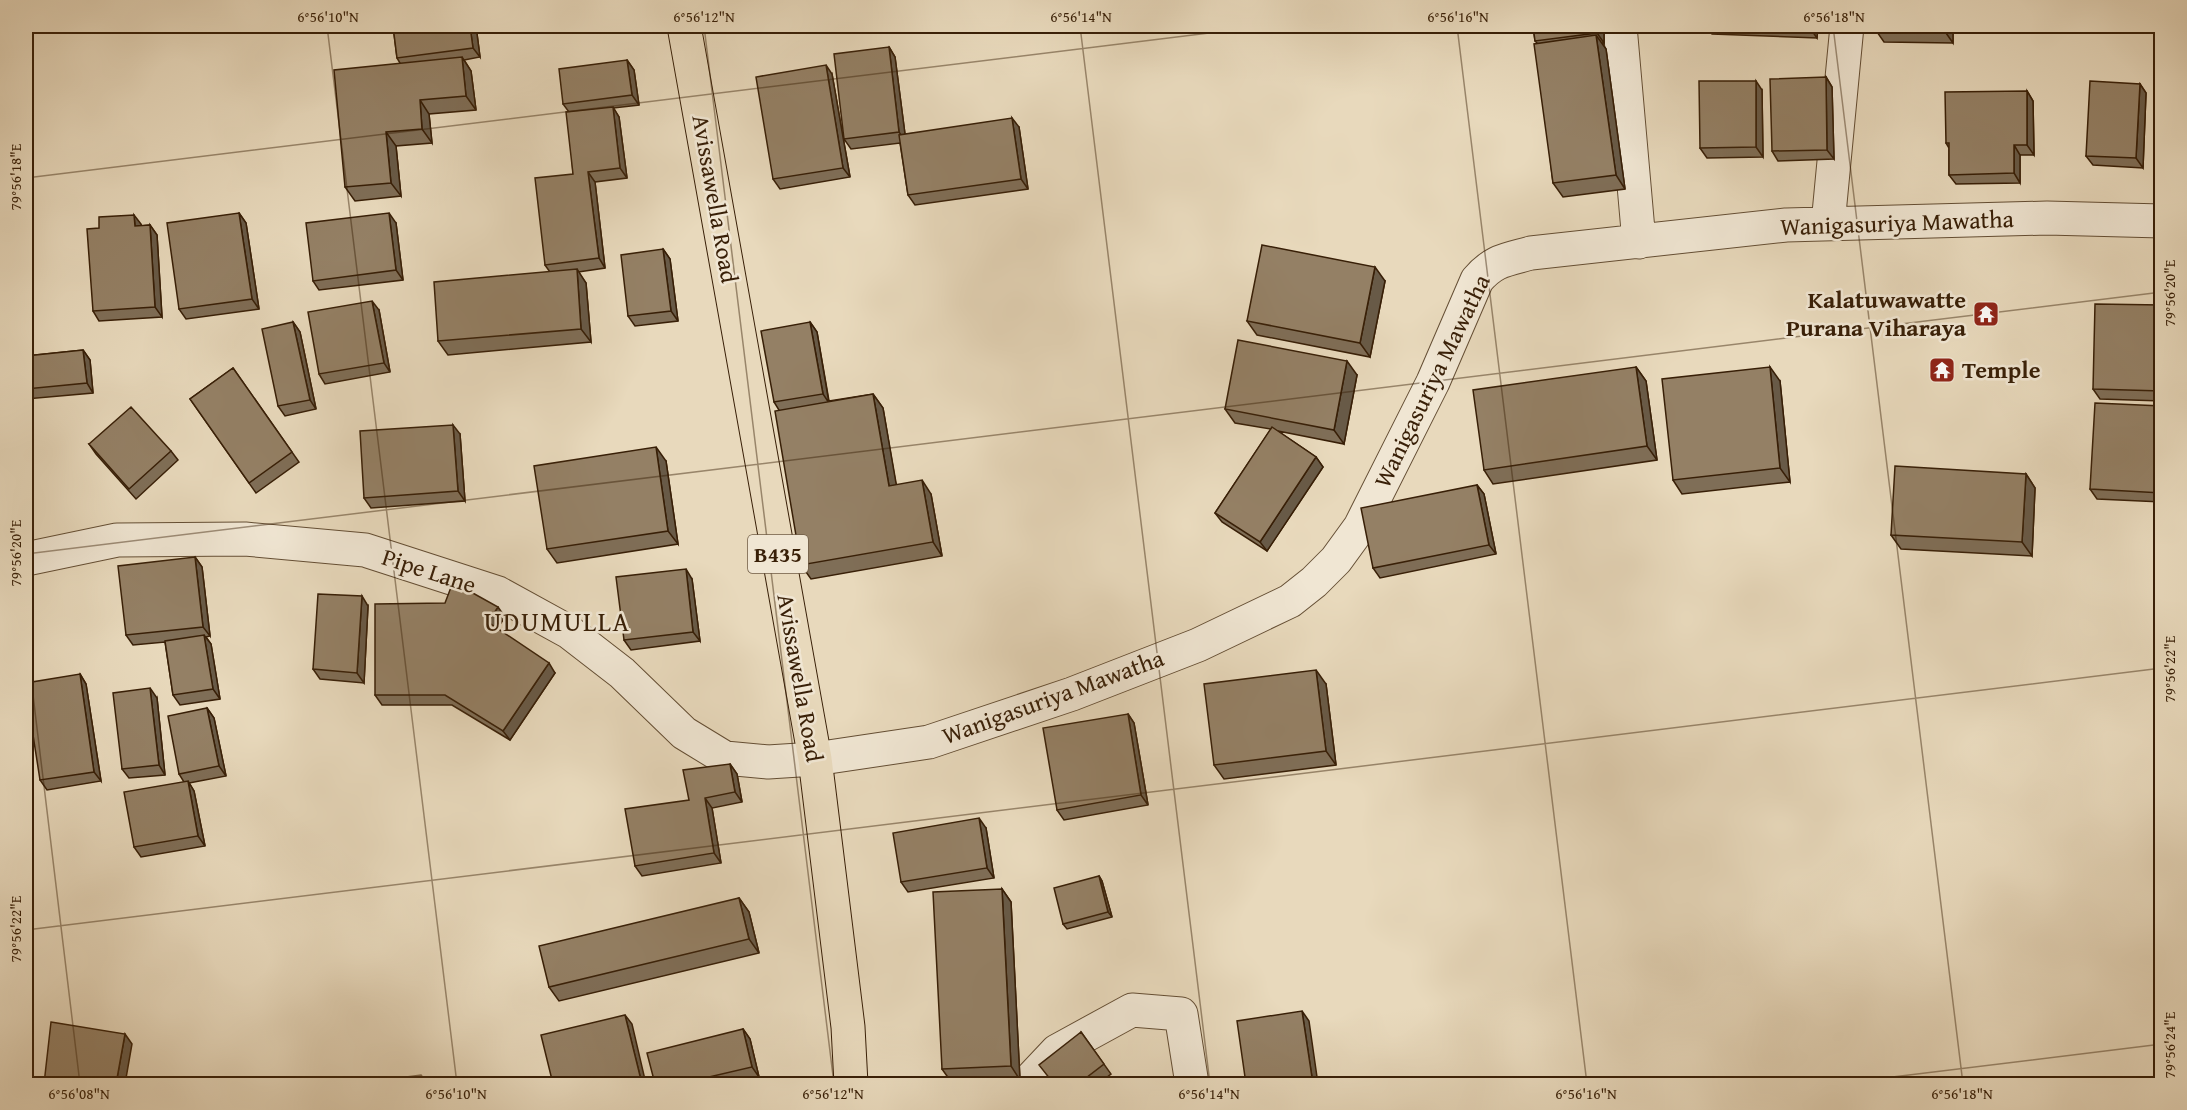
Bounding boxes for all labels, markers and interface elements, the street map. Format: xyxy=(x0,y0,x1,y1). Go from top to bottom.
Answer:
text: 6°56'10"N xyxy=(297,6,359,27)
text: 6°56'12"N xyxy=(673,6,735,27)
text: 6°56'14"N xyxy=(1050,6,1112,27)
text: 6°56'16"N xyxy=(1427,6,1489,27)
text: 6°56'18"N xyxy=(1803,6,1865,27)
street label: Avissawella Road xyxy=(683,112,748,286)
text: 79°56'18"E xyxy=(5,143,26,210)
street label: Wanigasuriya Mawatha xyxy=(1780,201,2015,244)
text: 79°56'20"E xyxy=(2159,259,2180,326)
street label: Wanigasuriya Mawatha xyxy=(1365,268,1499,493)
place label: Kalatuwawatte Purana Viharaya xyxy=(1786,282,1967,345)
temple icon: Kalatuwawatte Purana Viharaya xyxy=(1971,299,2001,329)
place label: Temple xyxy=(1962,352,2041,387)
temple icon: Temple xyxy=(1927,355,1957,385)
text: 79°56'20"E xyxy=(5,519,26,586)
road number: B435 xyxy=(748,535,808,573)
street label: Pipe Lane xyxy=(378,539,481,602)
street label: Avissawella Road xyxy=(768,591,833,765)
district label: UDUMULLA xyxy=(484,601,630,641)
text: 79°56'22"E xyxy=(2159,635,2180,702)
street label: Wanigasuriya Mawatha xyxy=(937,640,1169,753)
text: 79°56'22"E xyxy=(5,895,26,962)
text: 79°56'24"E xyxy=(2159,1011,2180,1078)
text: 6°56'08"N xyxy=(48,1083,110,1104)
text: 6°56'10"N xyxy=(425,1083,487,1104)
text: 6°56'12"N xyxy=(802,1083,864,1104)
text: 6°56'14"N xyxy=(1178,1083,1240,1104)
text: 6°56'16"N xyxy=(1555,1083,1617,1104)
text: 6°56'18"N xyxy=(1931,1083,1993,1104)

